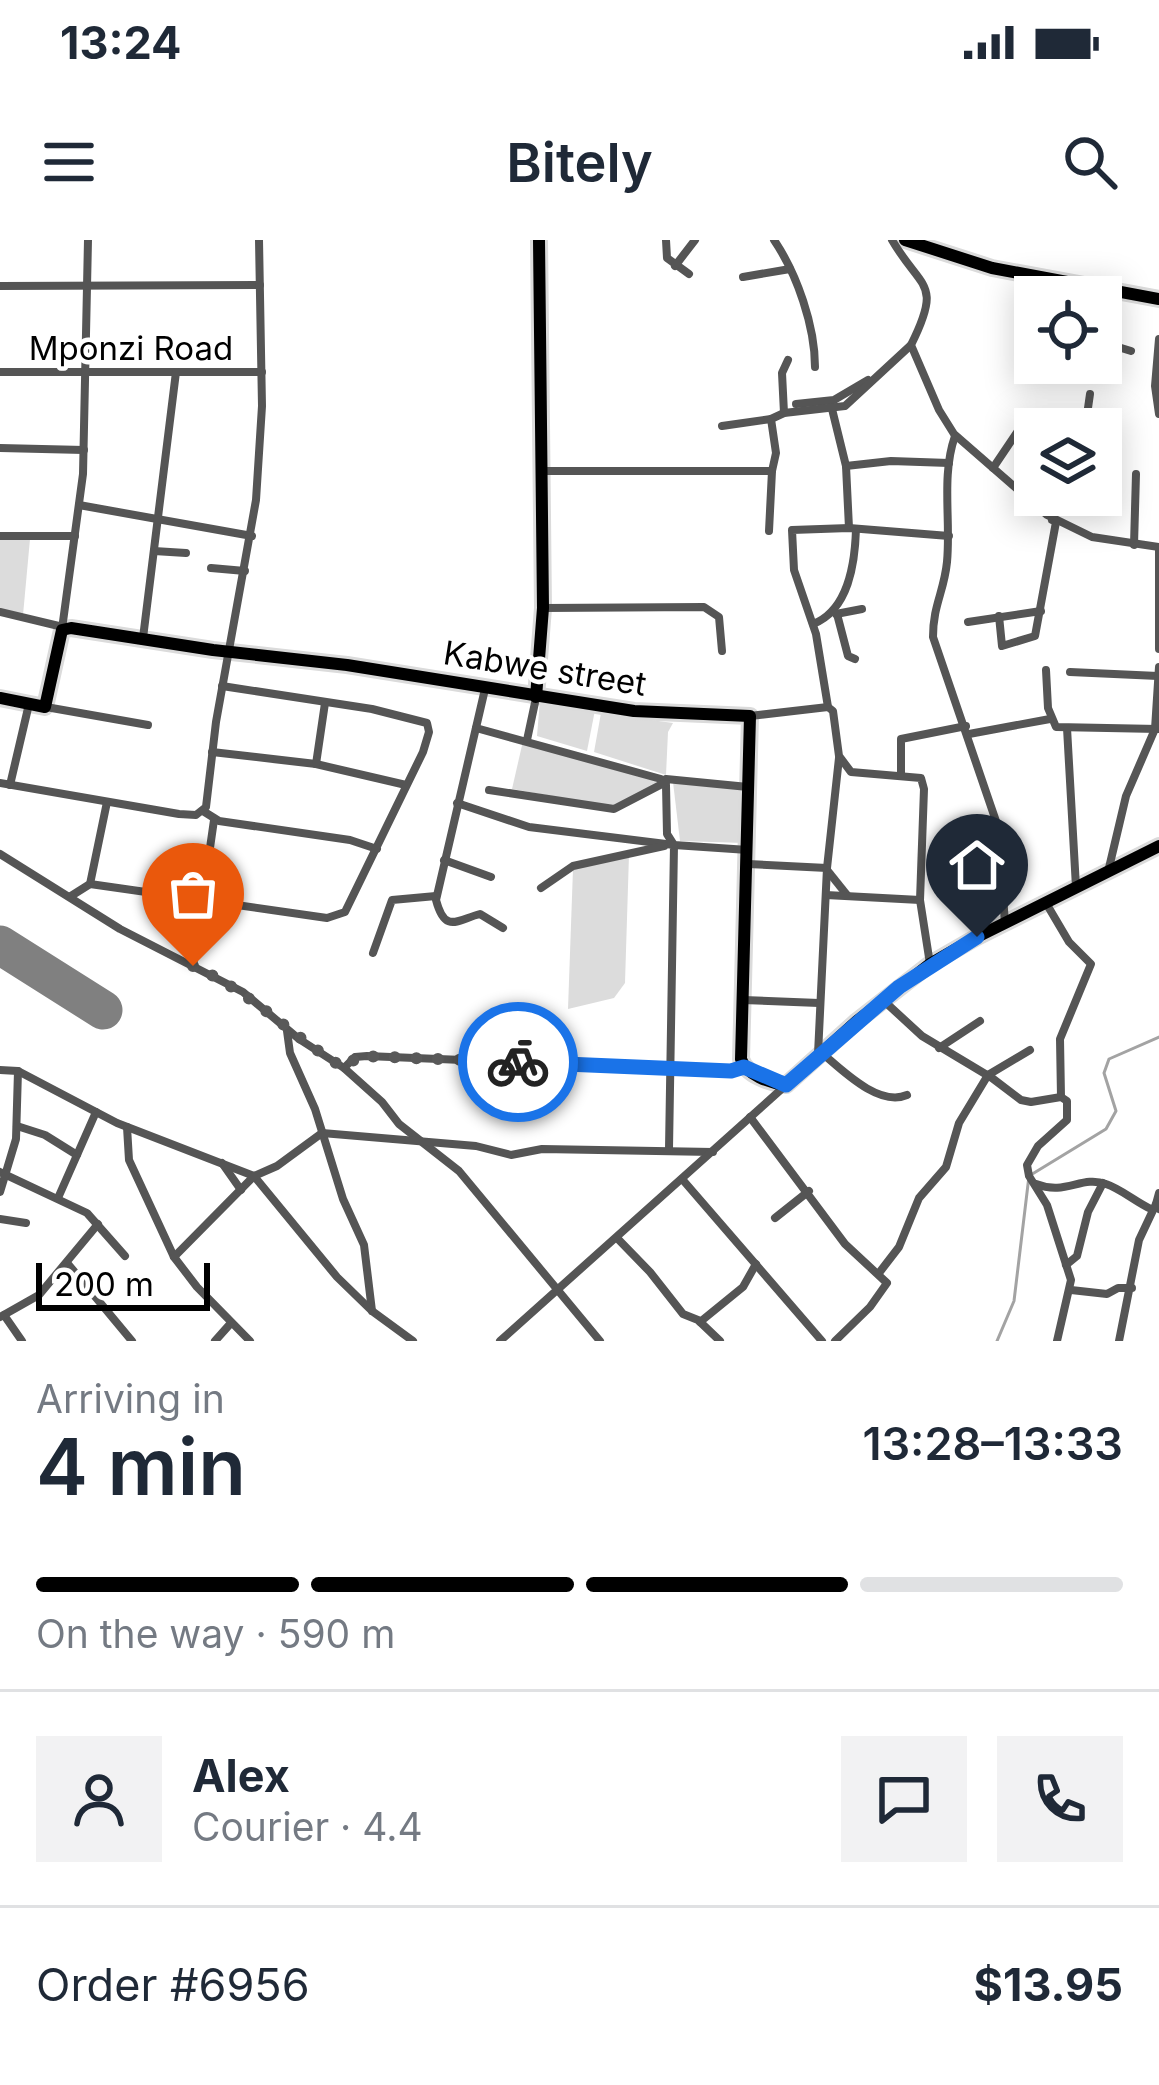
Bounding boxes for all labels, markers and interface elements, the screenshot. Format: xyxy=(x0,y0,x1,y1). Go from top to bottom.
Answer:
text: 13:24 xyxy=(60,15,182,70)
icon: menu xyxy=(36,129,102,195)
icon: search xyxy=(1057,129,1123,195)
text: Bitely xyxy=(506,130,653,195)
map controls xyxy=(1014,276,1122,516)
button: locate xyxy=(1014,276,1122,384)
street label: Mponzi Road xyxy=(29,328,233,368)
button: layers xyxy=(1014,408,1122,516)
street label: Kabwe street xyxy=(441,632,649,704)
pin xyxy=(926,814,1028,937)
icon: home xyxy=(944,832,1010,898)
pin xyxy=(142,843,244,966)
icon: bag xyxy=(160,861,226,927)
courier xyxy=(458,1002,578,1122)
icon: bike xyxy=(485,1029,551,1095)
scale bar xyxy=(36,1257,210,1310)
text: 200 m xyxy=(54,1264,154,1304)
text: Arriving in xyxy=(36,1375,225,1422)
text: 13:28–13:33 xyxy=(862,1416,1123,1471)
text: 4 min xyxy=(36,1419,246,1514)
text: On the way · 590 m xyxy=(36,1610,395,1657)
button: person xyxy=(36,1736,162,1862)
button: chat xyxy=(841,1736,967,1862)
button: phone xyxy=(997,1736,1123,1862)
text: Alex xyxy=(192,1748,290,1803)
text: Courier · 4.4 xyxy=(192,1803,423,1850)
text: Order #6956 xyxy=(36,1957,310,2012)
text: $13.95 xyxy=(974,1957,1123,2012)

